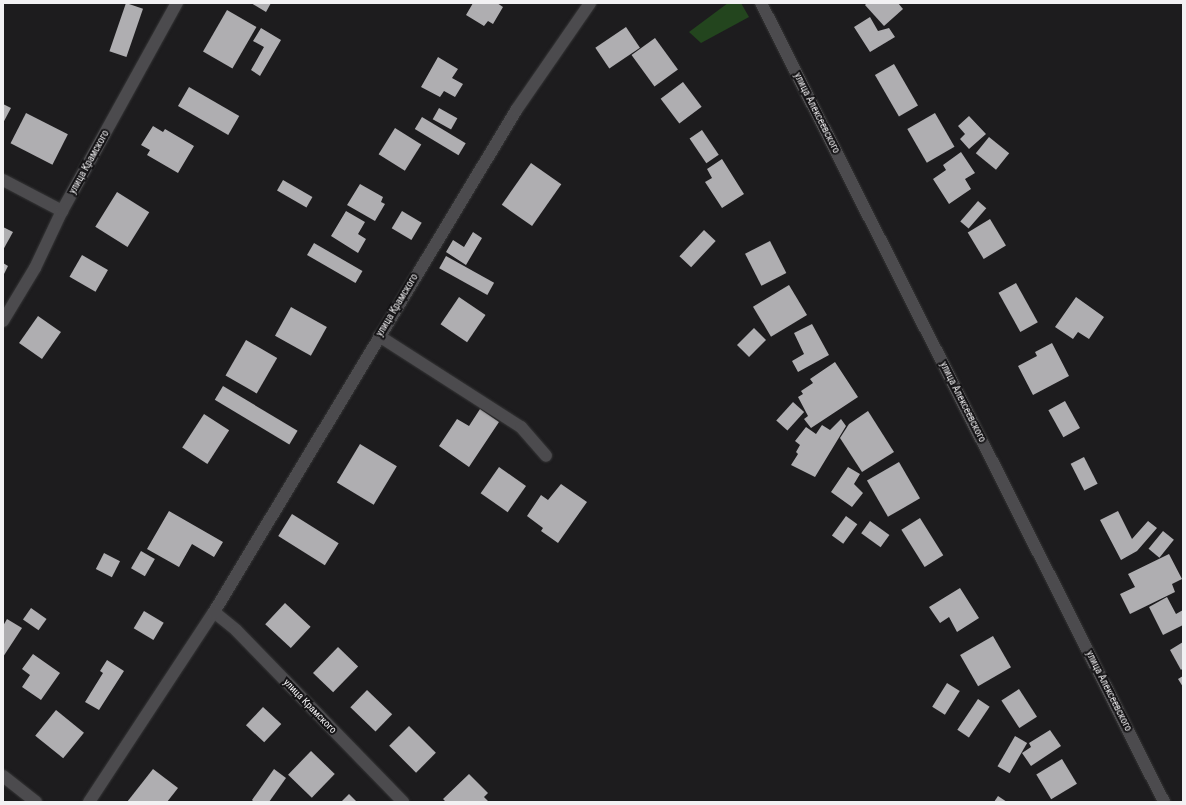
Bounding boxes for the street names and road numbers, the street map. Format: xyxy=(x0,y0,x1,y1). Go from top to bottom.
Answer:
street label: улица Алексеевского xyxy=(791,71,843,155)
street label: улица Крамского xyxy=(67,128,111,196)
street label: улица Крамского xyxy=(374,271,420,339)
street label: улица Алексеевского xyxy=(937,360,989,444)
street label: улица Алексеевского xyxy=(1083,649,1135,733)
street label: улица Крамского xyxy=(281,676,339,736)

